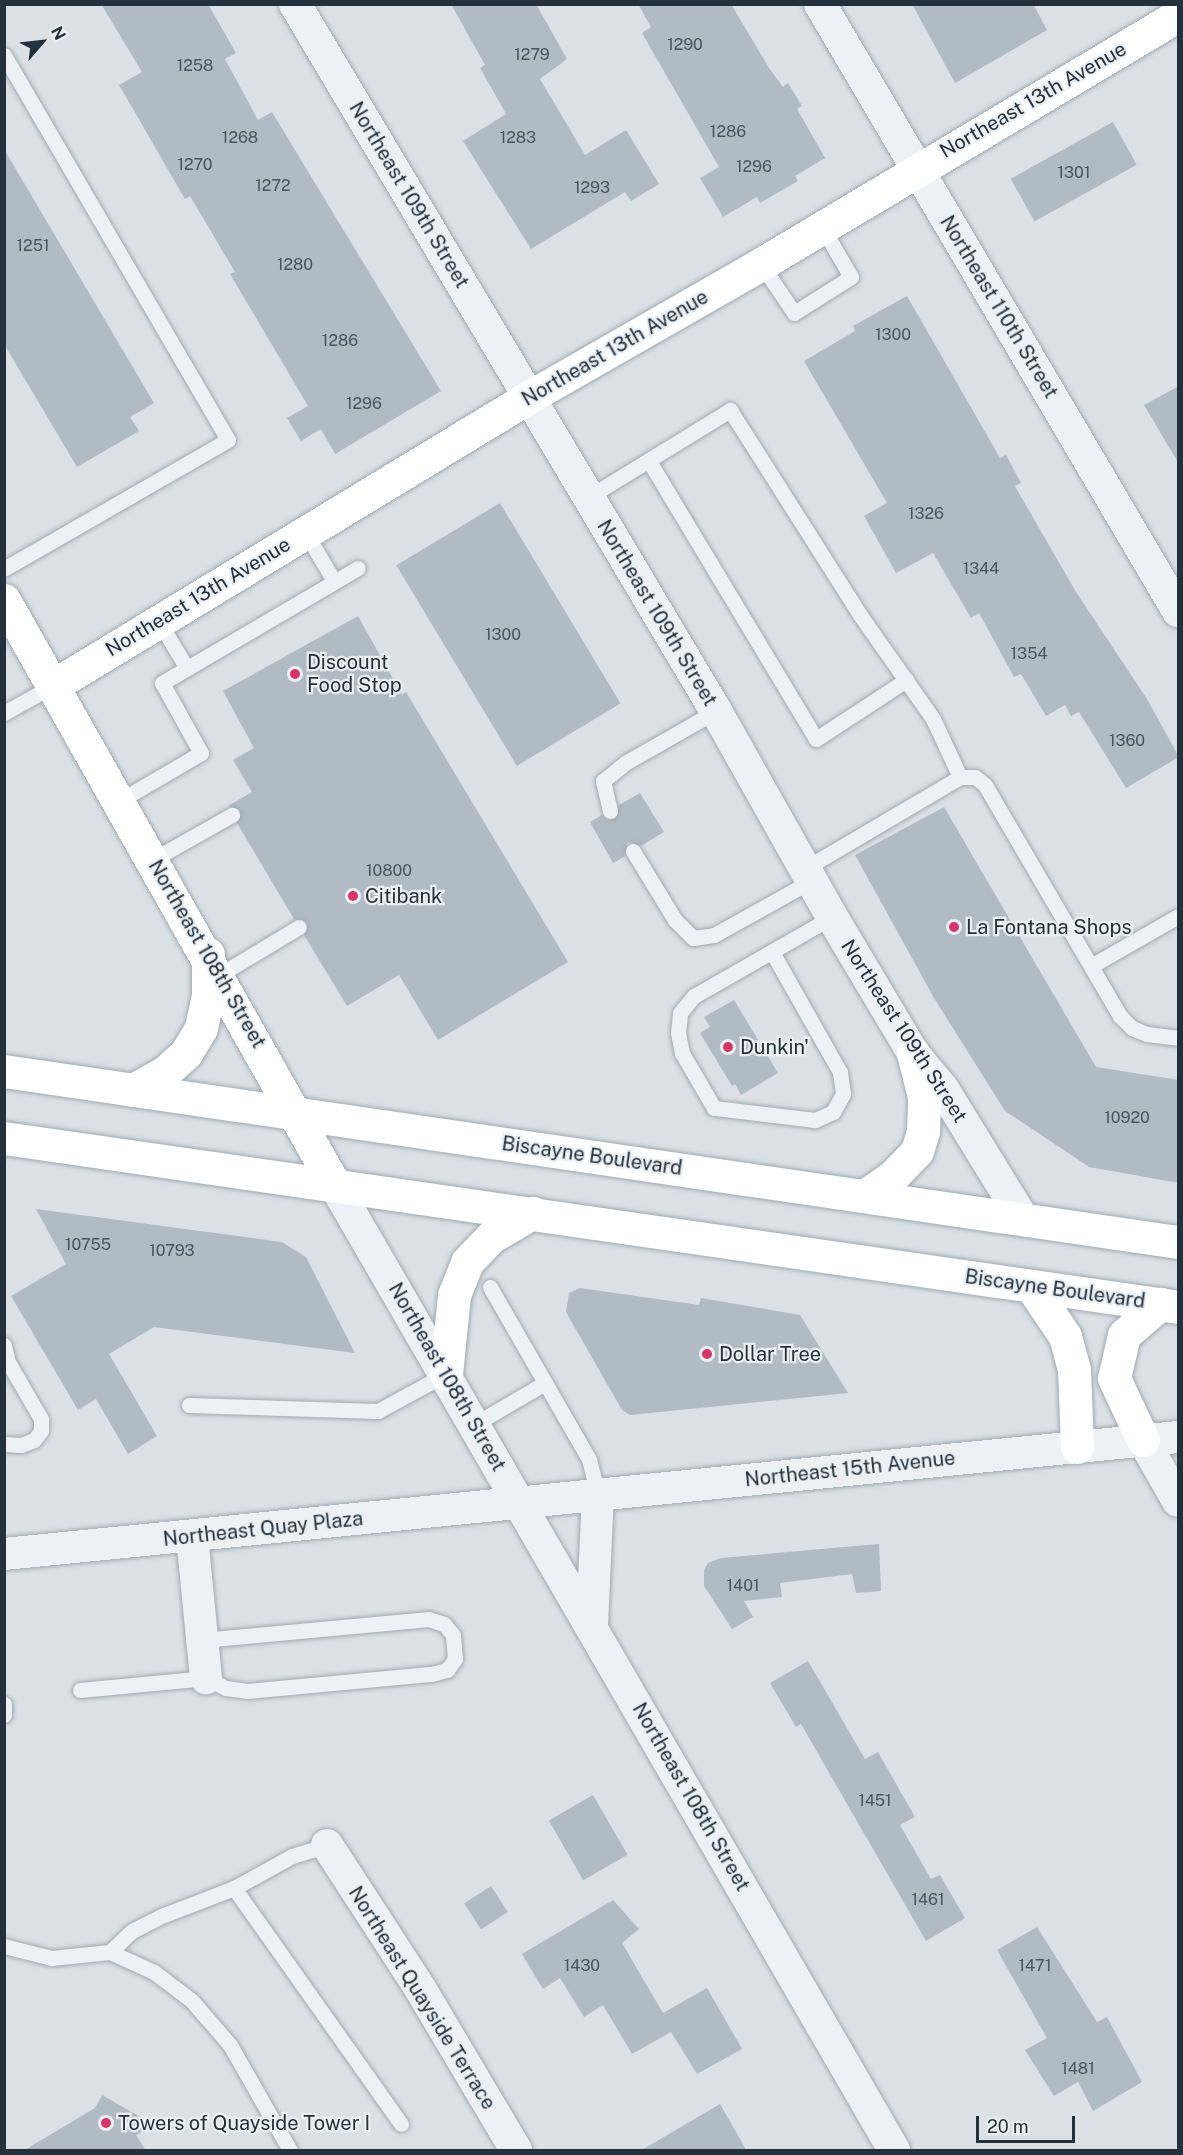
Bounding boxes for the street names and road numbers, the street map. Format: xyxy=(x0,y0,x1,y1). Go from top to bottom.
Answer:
street label: Northeast 13th Avenue xyxy=(935,37,1131,163)
street label: Northeast 109th Street xyxy=(344,97,474,293)
street label: Northeast 110th Street xyxy=(935,211,1063,403)
street label: Northeast 13th Avenue xyxy=(517,285,713,411)
street label: Northeast 109th Street xyxy=(592,515,722,711)
street label: Northeast 13th Avenue xyxy=(101,532,295,662)
street label: Northeast 108th Street xyxy=(143,856,271,1052)
street label: Northeast 109th Street xyxy=(836,935,972,1127)
street label: Biscayne Boulevard xyxy=(500,1131,684,1181)
street label: Biscayne Boulevard xyxy=(963,1264,1147,1314)
street label: Northeast 108th Street xyxy=(383,1279,511,1475)
street label: Northeast 15th Avenue xyxy=(744,1446,956,1492)
street label: Northeast Quay Plaza xyxy=(162,1507,364,1551)
street label: Northeast 108th Street xyxy=(627,1699,755,1895)
street label: Northeast Quayside Terrace xyxy=(343,1882,501,2114)

